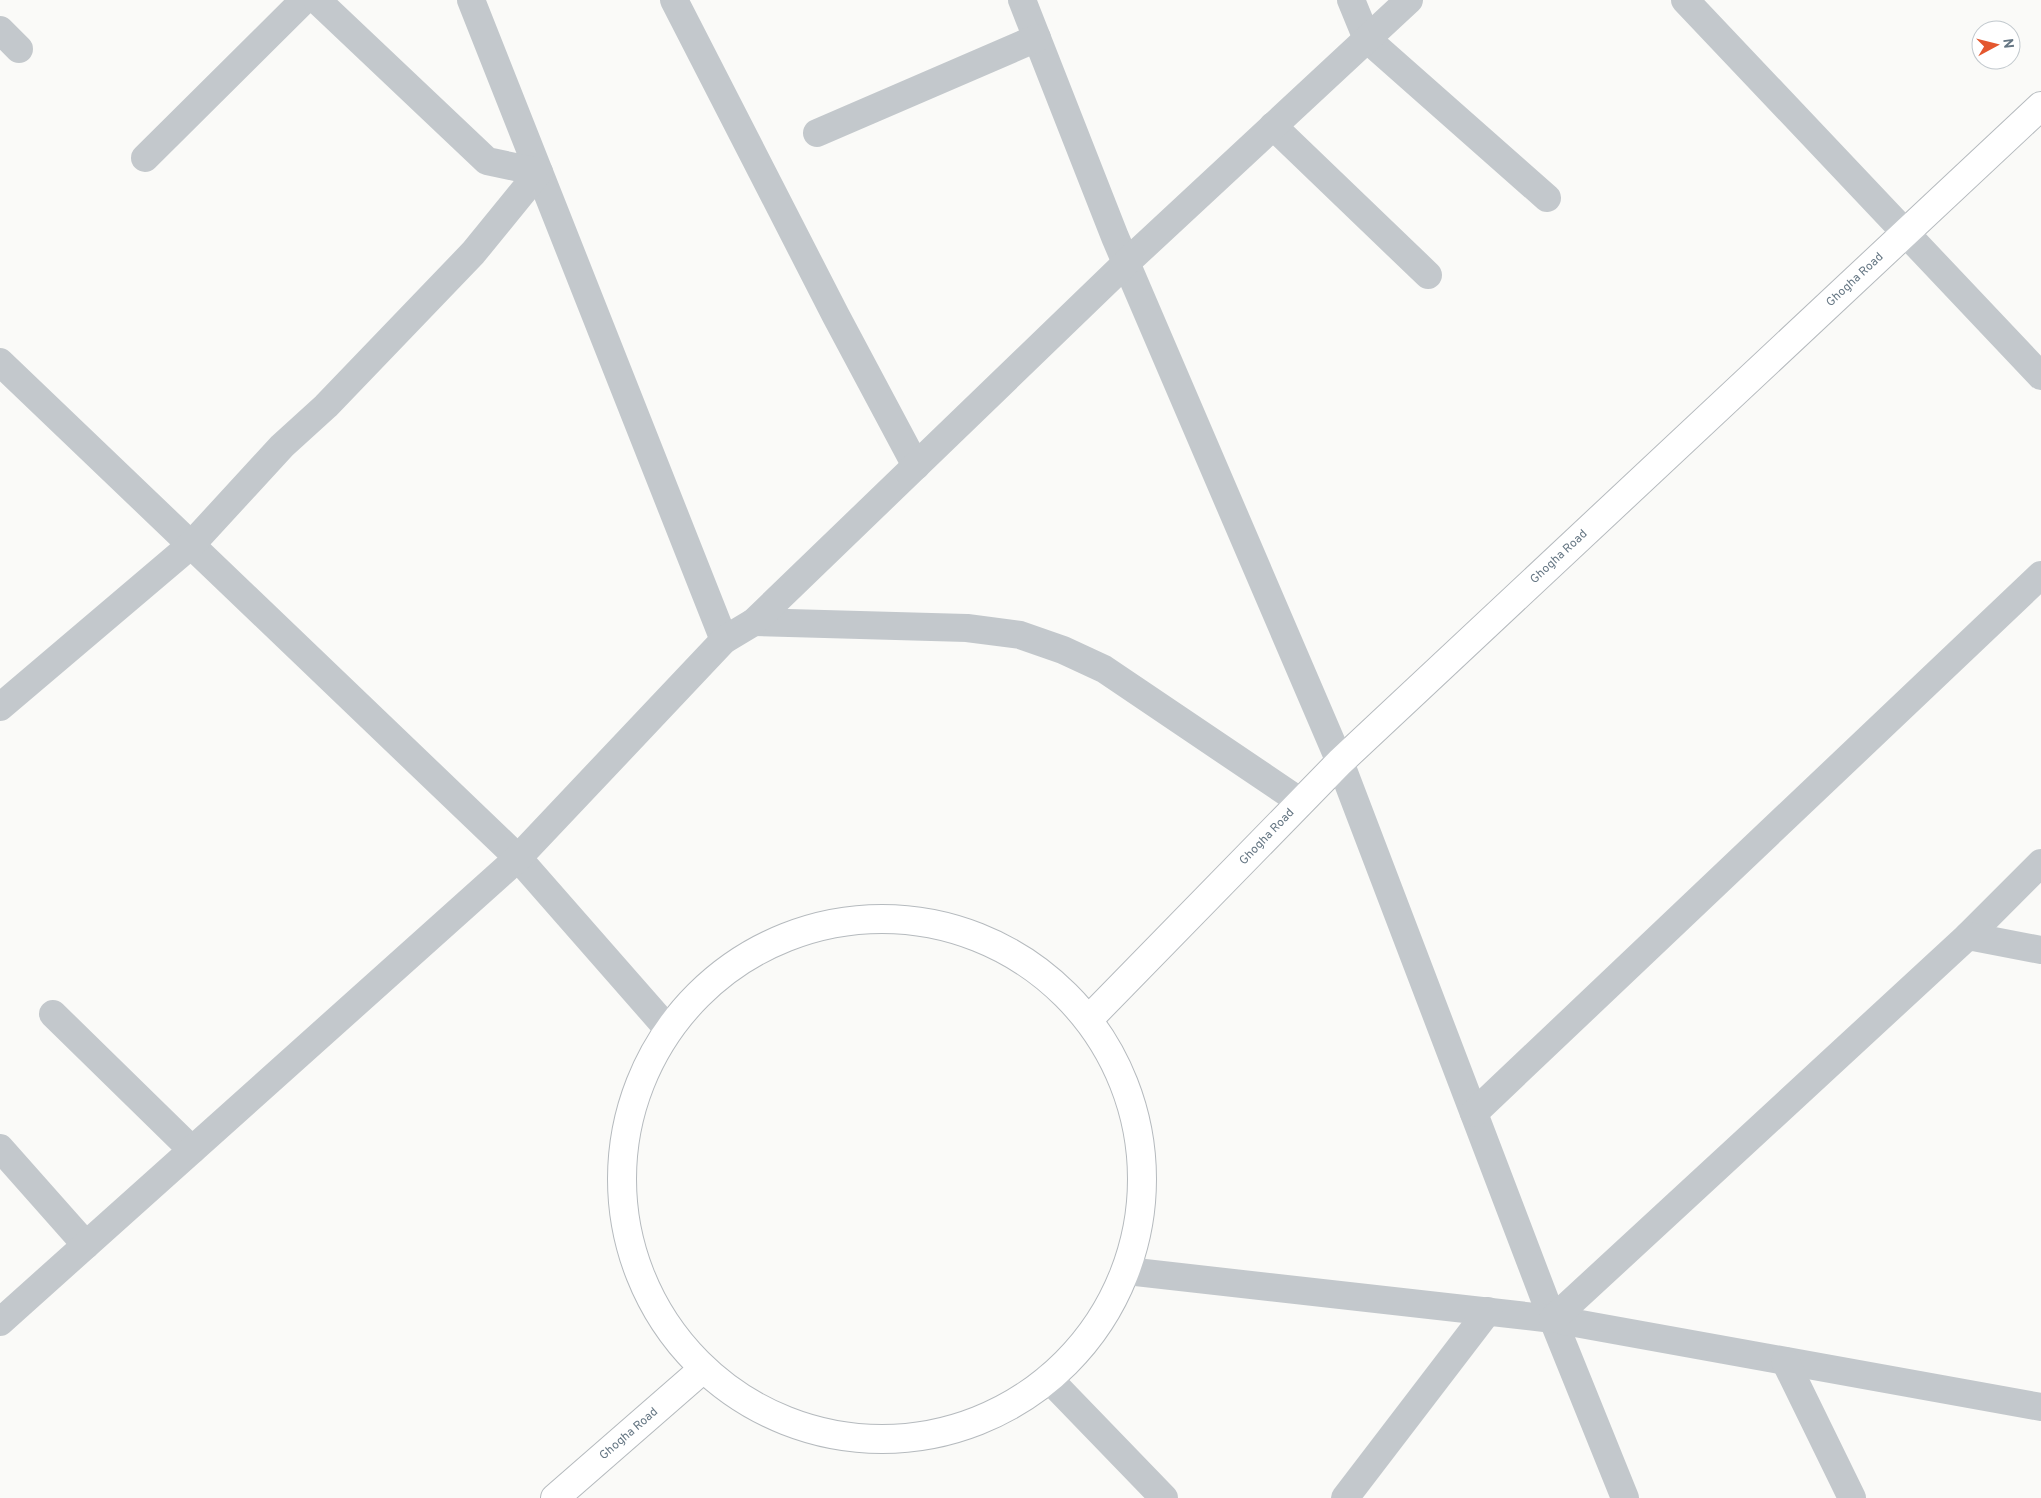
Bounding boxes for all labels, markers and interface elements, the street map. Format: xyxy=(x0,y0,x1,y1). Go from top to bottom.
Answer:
north arrow xyxy=(1971,20,2021,70)
text: N xyxy=(1998,38,2016,50)
street label: Ghogha Road xyxy=(1823,249,1887,311)
street label: Ghogha Road xyxy=(1527,526,1591,588)
street label: Ghogha Road xyxy=(1236,805,1298,869)
street label: Ghogha Road xyxy=(596,1404,662,1464)

